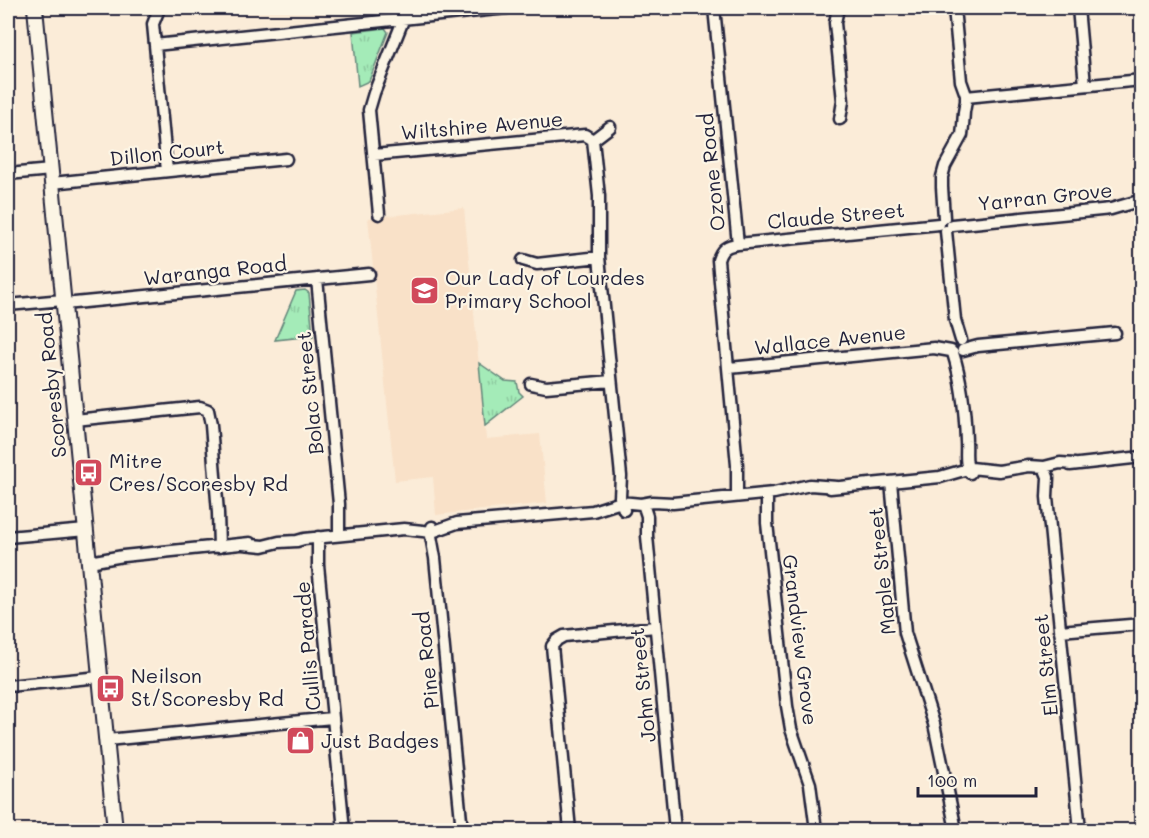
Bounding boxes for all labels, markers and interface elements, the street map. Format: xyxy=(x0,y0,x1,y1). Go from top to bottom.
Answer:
street label: Wiltshire Avenue xyxy=(400,105,564,145)
street label: Ozone Road xyxy=(692,112,730,232)
street label: Dillon Court xyxy=(108,133,226,171)
street label: Yarran Grove xyxy=(976,176,1114,216)
street label: Claude Street xyxy=(766,196,906,234)
street label: Waranga Road xyxy=(142,250,288,290)
place label: Our Lady of Lourdes Primary School xyxy=(445,264,645,313)
school or university icon: Our Lady of Lourdes Primary School xyxy=(408,274,440,306)
street label: Scoresby Road xyxy=(30,311,72,459)
street label: Wallace Avenue xyxy=(753,318,907,360)
street label: Bolac Street xyxy=(290,330,328,456)
place label: Mitre Cres/Scoresby Rd xyxy=(109,447,288,496)
bus stop icon: Mitre Cres/Scoresby Rd xyxy=(72,457,104,489)
street label: Maple Street xyxy=(861,506,901,636)
street label: Grandview Grove xyxy=(778,553,824,727)
street label: Cullis Parade xyxy=(288,580,326,712)
street label: Pine Road xyxy=(408,610,444,710)
street label: Elm Street xyxy=(1027,613,1063,717)
street label: John Street xyxy=(623,626,661,744)
place label: Neilson St/Scoresby Rd xyxy=(131,662,284,711)
bus stop icon: Neilson St/Scoresby Rd xyxy=(94,672,126,704)
shop icon: Just Badges xyxy=(284,725,316,757)
place label: Just Badges xyxy=(321,727,439,753)
scale bar xyxy=(918,760,1036,798)
text: 100 m xyxy=(927,768,977,792)

